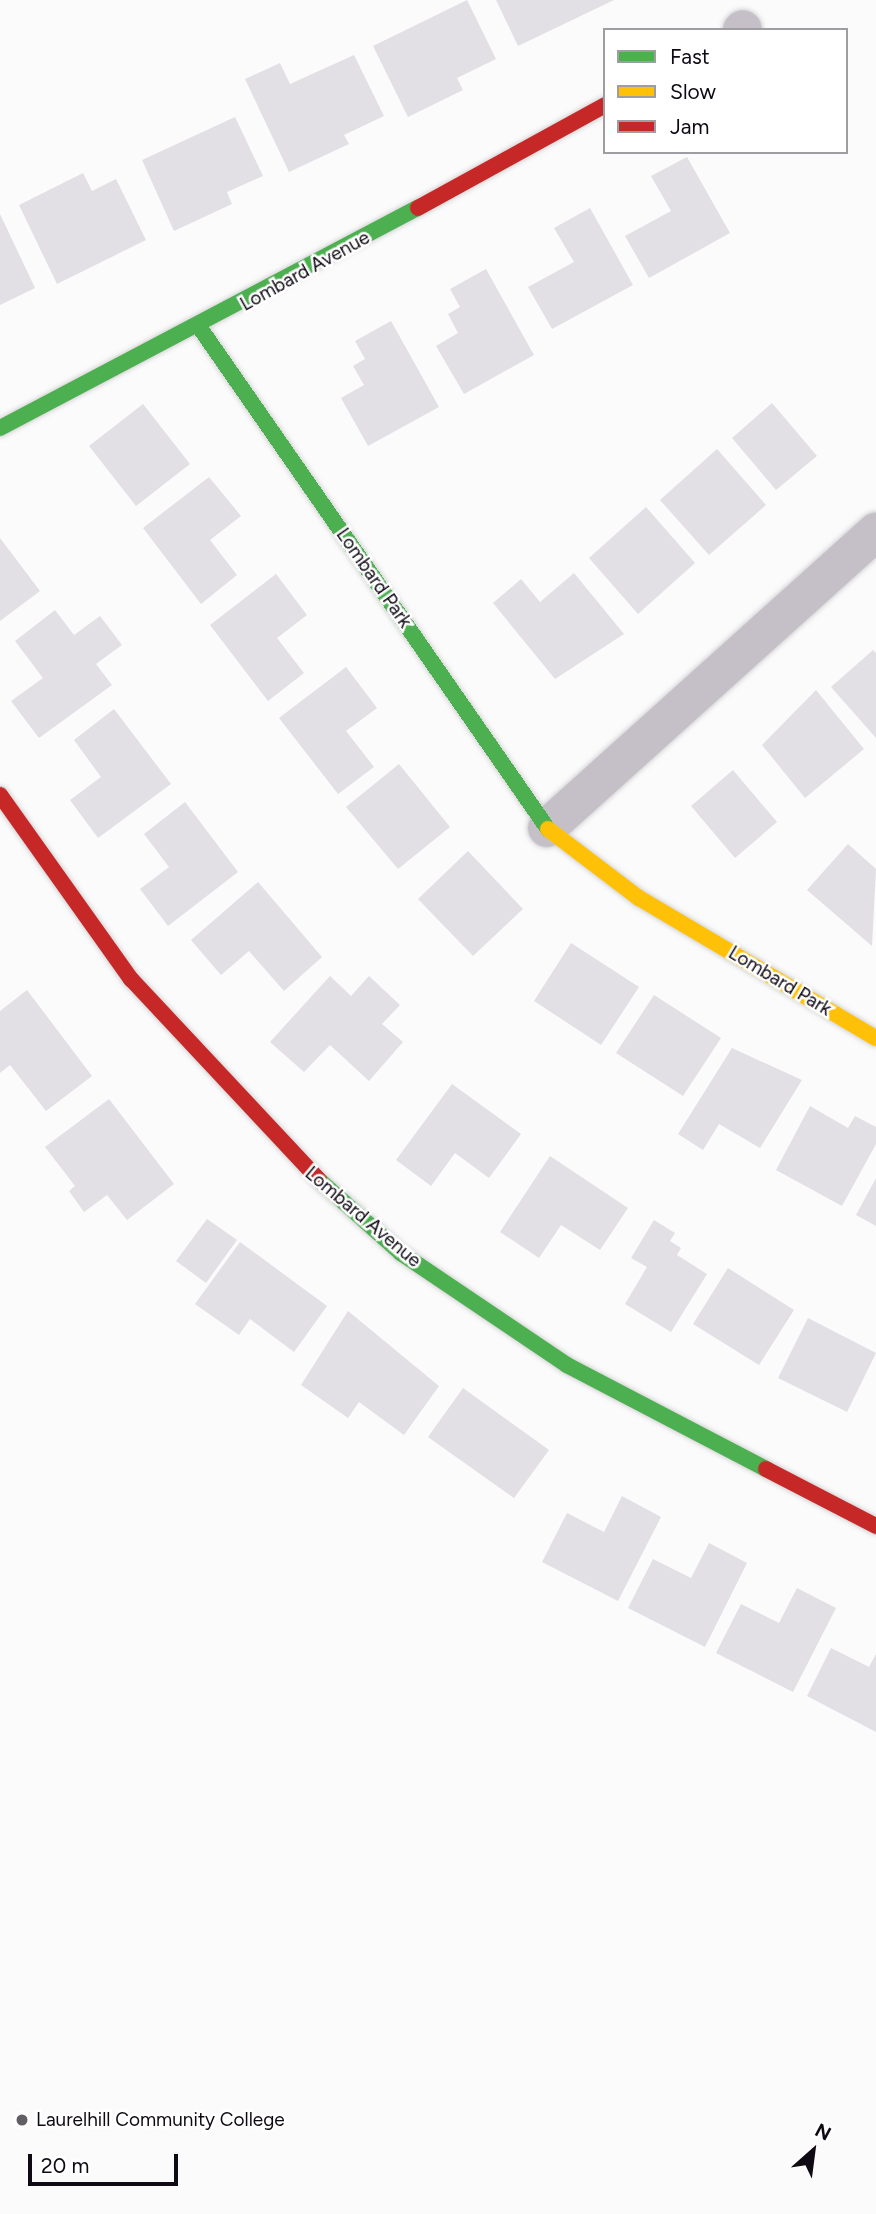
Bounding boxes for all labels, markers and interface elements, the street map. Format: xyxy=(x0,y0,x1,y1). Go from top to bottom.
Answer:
legend xyxy=(603,28,848,154)
text: Fast xyxy=(670,44,710,69)
text: Slow xyxy=(670,79,716,104)
text: Jam xyxy=(670,114,709,139)
street label: Lombard Avenue xyxy=(236,226,374,316)
street label: Lombard Park xyxy=(331,524,417,632)
street label: Lombard Park xyxy=(724,941,836,1021)
street label: Lombard Avenue xyxy=(300,1162,426,1272)
place label: Laurelhill Community College xyxy=(36,2109,285,2131)
marker: Laurelhill Community College xyxy=(14,2112,30,2128)
north arrow xyxy=(778,2116,848,2186)
text: N xyxy=(811,2118,835,2146)
scale bar xyxy=(32,2140,182,2184)
text: 20 m xyxy=(41,2153,89,2178)

